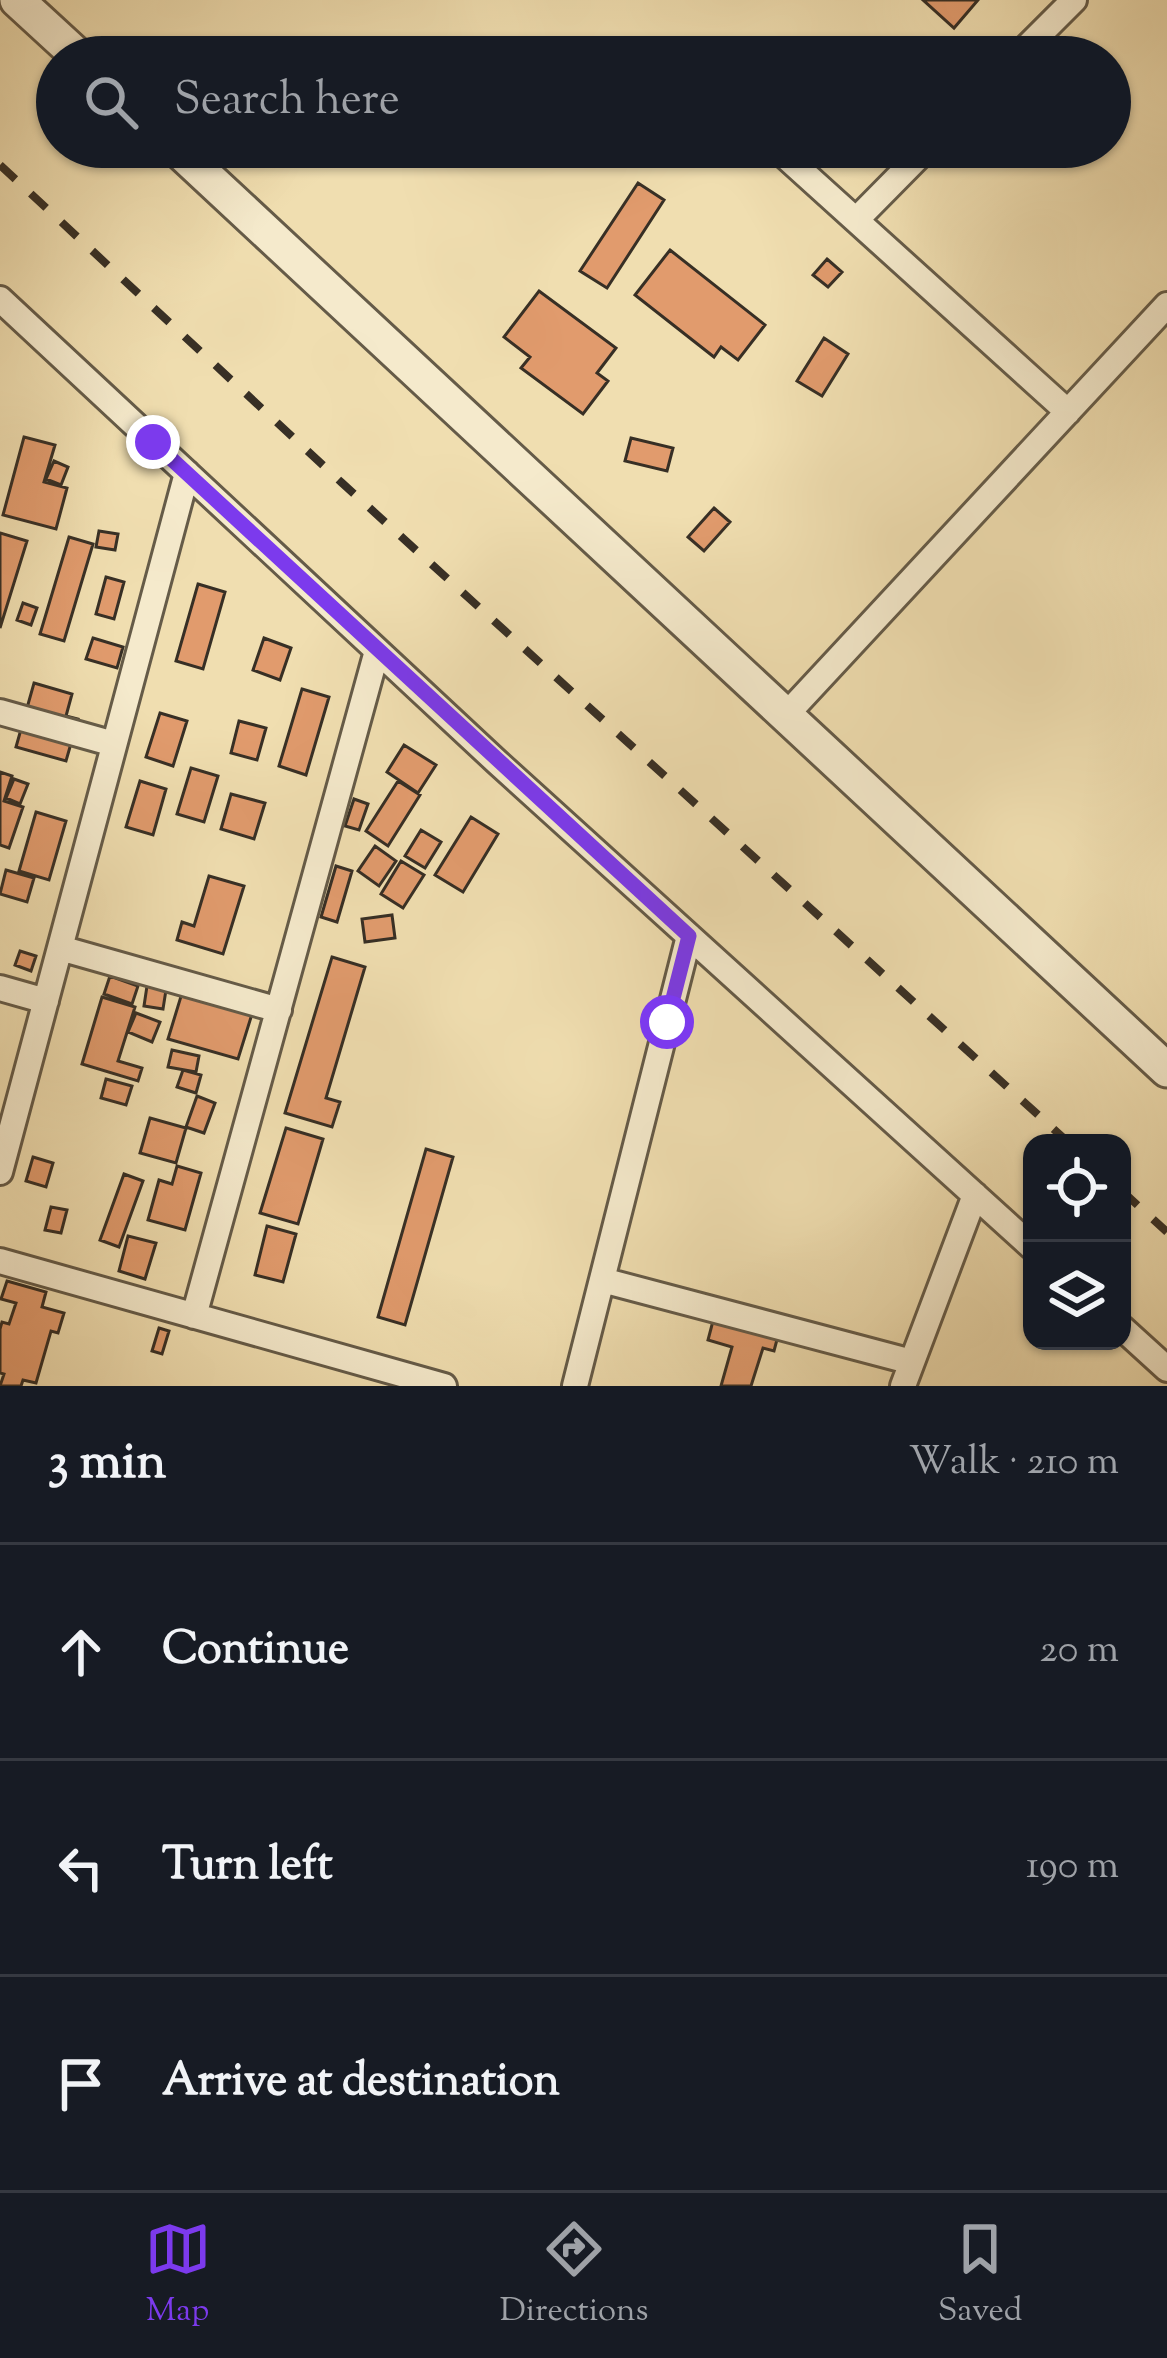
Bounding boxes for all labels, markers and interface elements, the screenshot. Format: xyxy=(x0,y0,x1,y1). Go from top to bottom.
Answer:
search box xyxy=(36,36,1131,168)
icon: search xyxy=(78,69,144,135)
text: Search here xyxy=(174,70,400,135)
route end xyxy=(126,415,180,469)
route start xyxy=(640,995,694,1049)
map controls xyxy=(1023,1134,1131,1350)
button: locate xyxy=(1023,1134,1131,1242)
button: layers xyxy=(1023,1242,1131,1350)
text: 3 min xyxy=(48,1428,166,1501)
text: Walk · 210 m xyxy=(909,1436,1119,1492)
icon: ahead xyxy=(48,1619,114,1685)
text: Continue xyxy=(162,1619,349,1684)
text: 20 m xyxy=(1040,1624,1119,1680)
icon: left xyxy=(48,1835,114,1901)
text: Turn left xyxy=(162,1835,333,1900)
text: 190 m xyxy=(1026,1840,1119,1896)
icon: arrive xyxy=(48,2051,114,2117)
text: Arrive at destination xyxy=(162,2051,560,2116)
tab: Map xyxy=(145,2216,211,2336)
tab: Directions xyxy=(500,2216,649,2336)
tab: Saved xyxy=(938,2216,1022,2336)

